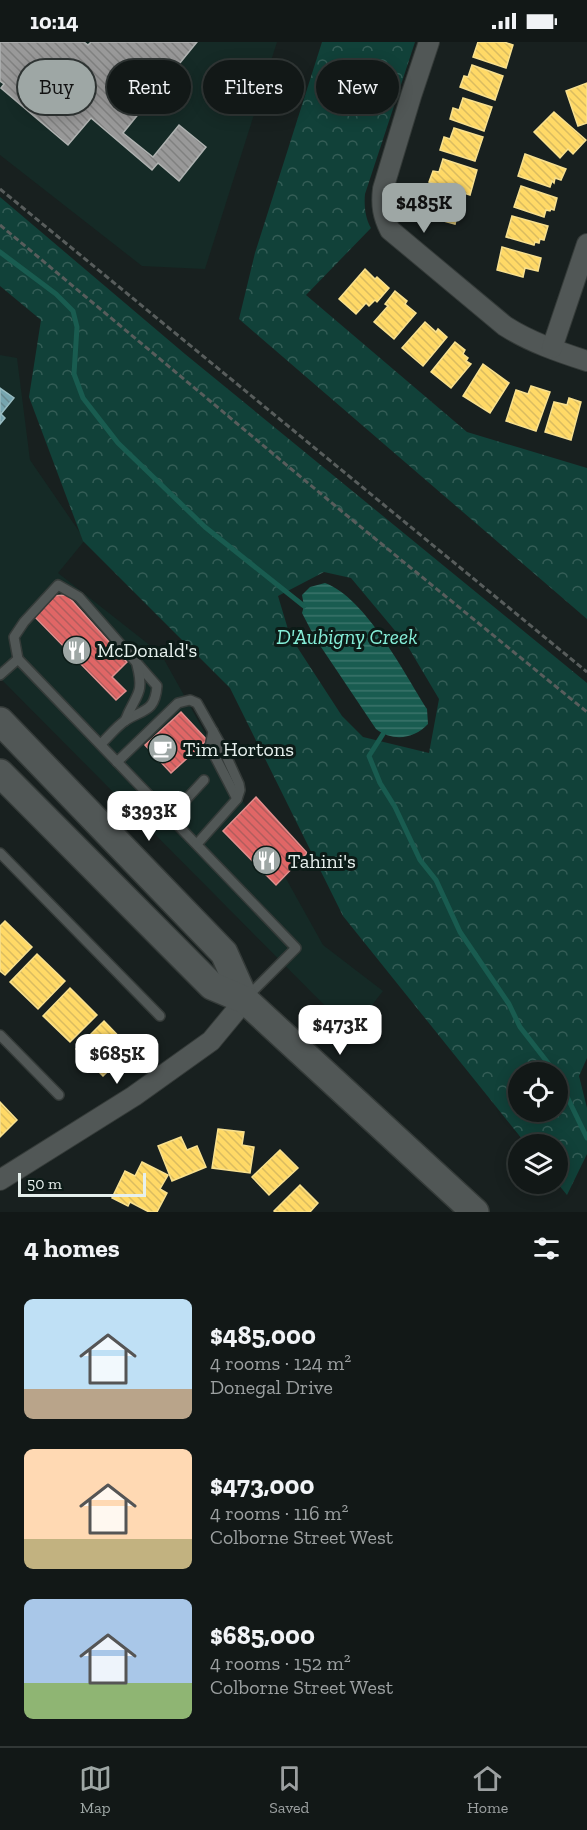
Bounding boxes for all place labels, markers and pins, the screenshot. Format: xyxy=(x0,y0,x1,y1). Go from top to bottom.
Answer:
pin: $485K xyxy=(382,183,466,234)
restaurant icon: McDonald's xyxy=(60,634,92,666)
place label: McDonald's xyxy=(97,638,197,662)
cafe icon: Tim Hortons xyxy=(146,733,178,765)
place label: Tim Hortons xyxy=(183,737,294,761)
pin: $393K xyxy=(107,791,191,842)
restaurant icon: Tahini's xyxy=(251,845,283,877)
place label: Tahini's xyxy=(288,849,356,873)
pin: $473K xyxy=(298,1005,382,1056)
pin: $685K xyxy=(75,1034,159,1085)

